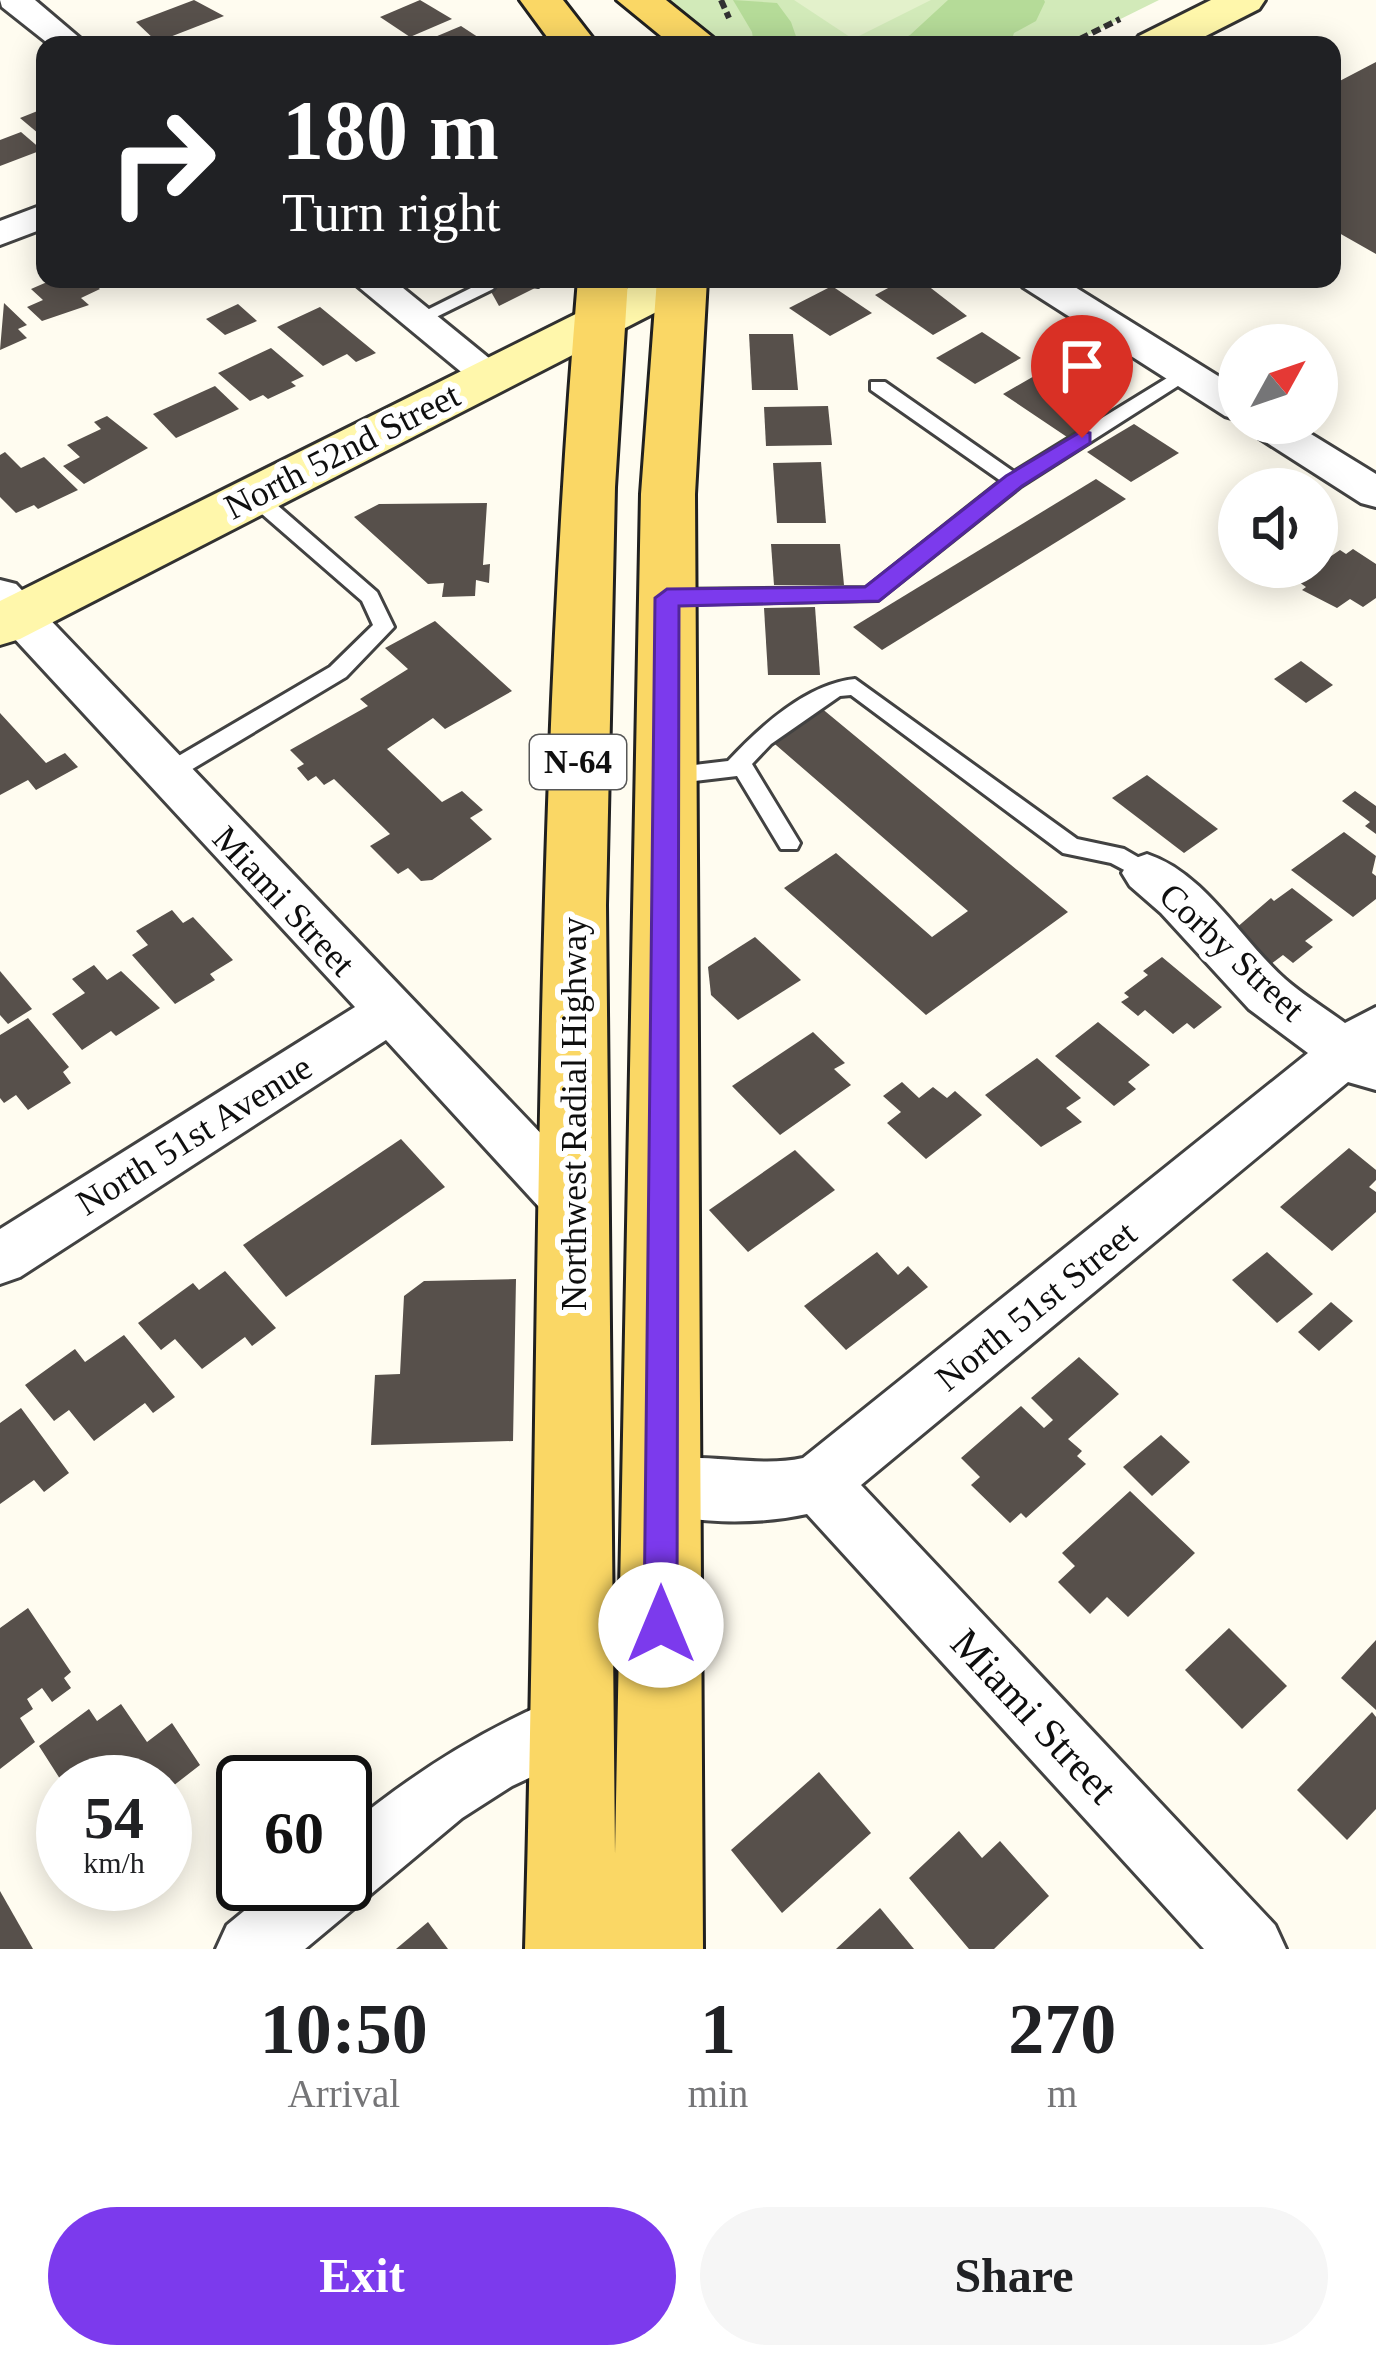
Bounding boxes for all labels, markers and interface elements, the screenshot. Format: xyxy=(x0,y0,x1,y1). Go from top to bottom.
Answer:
icon: right xyxy=(84,84,240,240)
text: 180 m xyxy=(282,84,499,177)
text: Turn right xyxy=(282,183,501,243)
pin xyxy=(1031,315,1133,438)
north arrow xyxy=(1218,324,1338,444)
map controls xyxy=(1218,324,1338,588)
icon: arrive xyxy=(1049,333,1115,399)
street label: North 52nd Street xyxy=(218,375,466,527)
button: sound xyxy=(1218,468,1338,588)
road number: N-64 xyxy=(530,735,626,789)
street label: Miami Street xyxy=(205,818,363,984)
street label: Corby Street xyxy=(1151,875,1313,1029)
street label: Northwest Radial Highway xyxy=(554,917,594,1311)
street label: North 51st Avenue xyxy=(69,1047,319,1223)
street label: North 51st Street xyxy=(928,1213,1144,1399)
position arrow xyxy=(598,1562,724,1688)
street label: Miami Street xyxy=(942,1620,1126,1813)
speed limit sign: 60 xyxy=(216,1755,372,1911)
text: 54 xyxy=(84,1785,144,1851)
text: km/h xyxy=(83,1846,145,1879)
text: 10:50 xyxy=(260,1989,428,2069)
text: 1 xyxy=(700,1989,736,2069)
text: 270 xyxy=(1008,1989,1116,2069)
text: Arrival xyxy=(288,2072,400,2115)
text: min xyxy=(688,2072,748,2115)
text: m xyxy=(1047,2072,1077,2115)
button: Exit xyxy=(48,2207,676,2345)
button: Share xyxy=(700,2207,1328,2345)

